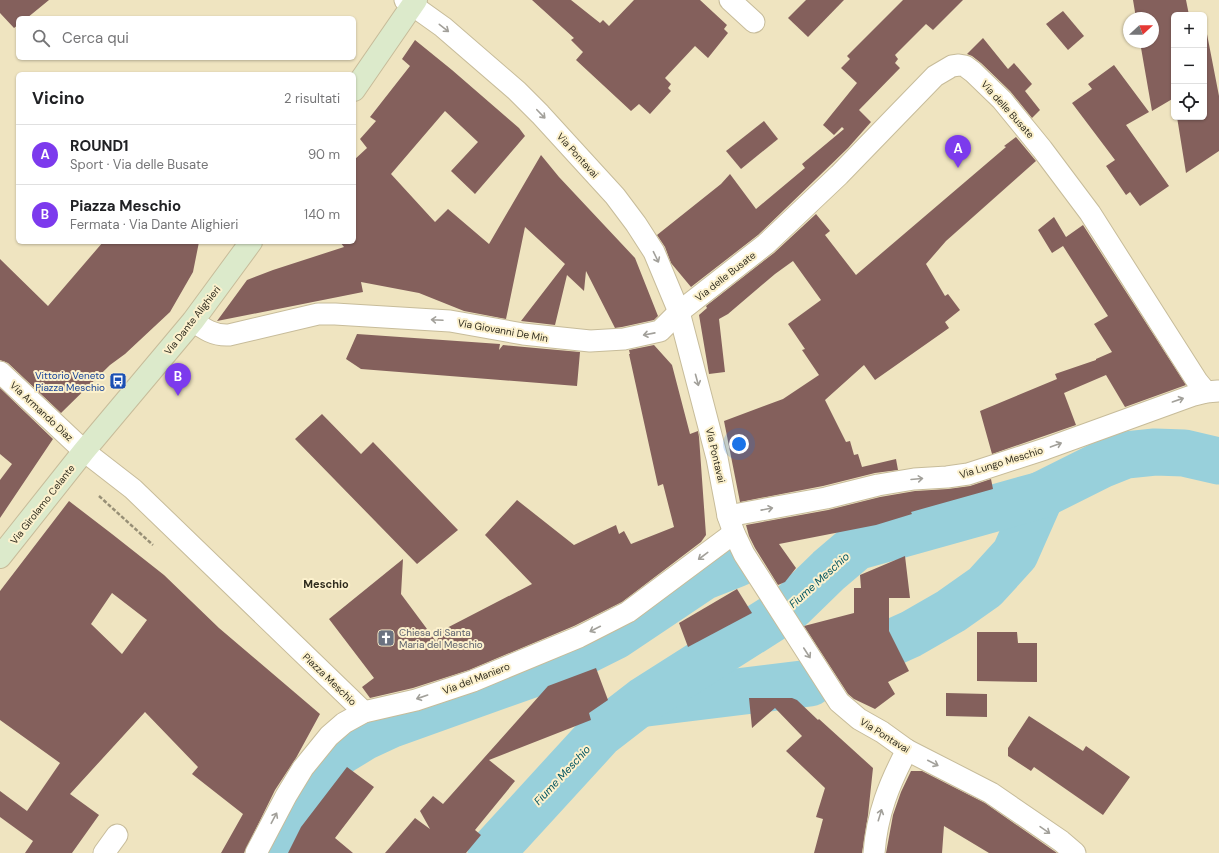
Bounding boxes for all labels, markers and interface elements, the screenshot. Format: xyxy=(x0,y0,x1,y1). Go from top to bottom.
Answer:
north arrow xyxy=(1123,12,1159,48)
map controls xyxy=(1171,12,1207,120)
button: + xyxy=(1171,12,1207,48)
search box xyxy=(16,16,356,60)
one-way arrow xyxy=(438,24,449,32)
icon: search xyxy=(30,27,52,49)
text: Cerca qui xyxy=(62,28,129,48)
button: − xyxy=(1171,48,1207,84)
street label: Via delle Busate xyxy=(978,78,1037,141)
button: locate xyxy=(1171,84,1207,120)
text: Vicino xyxy=(32,87,85,109)
text: 2 risultati xyxy=(284,90,340,107)
one-way arrow xyxy=(536,109,545,120)
street label: Via Pontavai xyxy=(554,130,601,181)
pin: A xyxy=(945,135,971,168)
text: ROUND1 xyxy=(70,136,129,156)
text: A xyxy=(40,146,50,163)
text: 90 m xyxy=(308,146,340,163)
text: Sport · Via delle Busate xyxy=(70,156,208,173)
text: Piazza Meschio xyxy=(70,196,181,216)
text: B xyxy=(41,206,49,223)
text: 140 m xyxy=(304,206,340,223)
text: Fermata · Via Dante Alighieri xyxy=(70,216,238,233)
street label: Via delle Busate xyxy=(692,248,759,304)
one-way arrow xyxy=(653,251,661,263)
street label: Via Dante Alighieri xyxy=(161,283,223,357)
one-way arrow xyxy=(431,316,444,323)
street label: Via Giovanni De Min xyxy=(457,316,549,345)
one-way arrow xyxy=(643,330,656,338)
pin: B xyxy=(165,363,191,396)
place label: Vittorio Veneto Piazza Meschio xyxy=(35,369,105,394)
bus stop icon: Vittorio Veneto Piazza Meschio xyxy=(108,371,128,391)
one-way arrow xyxy=(694,373,701,386)
street label: Via Armando Diaz xyxy=(7,379,76,444)
one-way arrow xyxy=(1171,396,1183,404)
street label: Via Pontavai xyxy=(703,426,728,484)
your location xyxy=(729,434,749,454)
one-way arrow xyxy=(1049,441,1061,449)
street label: Via Lungo Meschio xyxy=(958,444,1045,481)
street label: Via Girolamo Celante xyxy=(7,462,78,547)
one-way arrow xyxy=(910,476,923,483)
one-way arrow xyxy=(760,504,773,512)
water label: Fiume Meschio xyxy=(786,549,852,611)
one-way arrow xyxy=(697,552,708,561)
district label: Meschio xyxy=(303,577,349,591)
place label: Chiesa di Santa Maria del Meschio xyxy=(399,626,483,651)
one-way arrow xyxy=(590,626,602,633)
church icon: Chiesa di Santa Maria del Meschio xyxy=(376,628,396,648)
one-way arrow xyxy=(803,647,811,659)
street label: Piazza Meschio xyxy=(300,650,359,708)
street label: Via del Maniero xyxy=(441,660,512,697)
one-way arrow xyxy=(417,694,429,702)
street label: Via Pontavai xyxy=(857,715,912,756)
water label: Fiume Meschio xyxy=(531,742,594,808)
one-way arrow xyxy=(927,760,939,767)
one-way arrow xyxy=(877,808,884,821)
one-way arrow xyxy=(271,813,278,825)
one-way arrow xyxy=(1039,826,1050,834)

